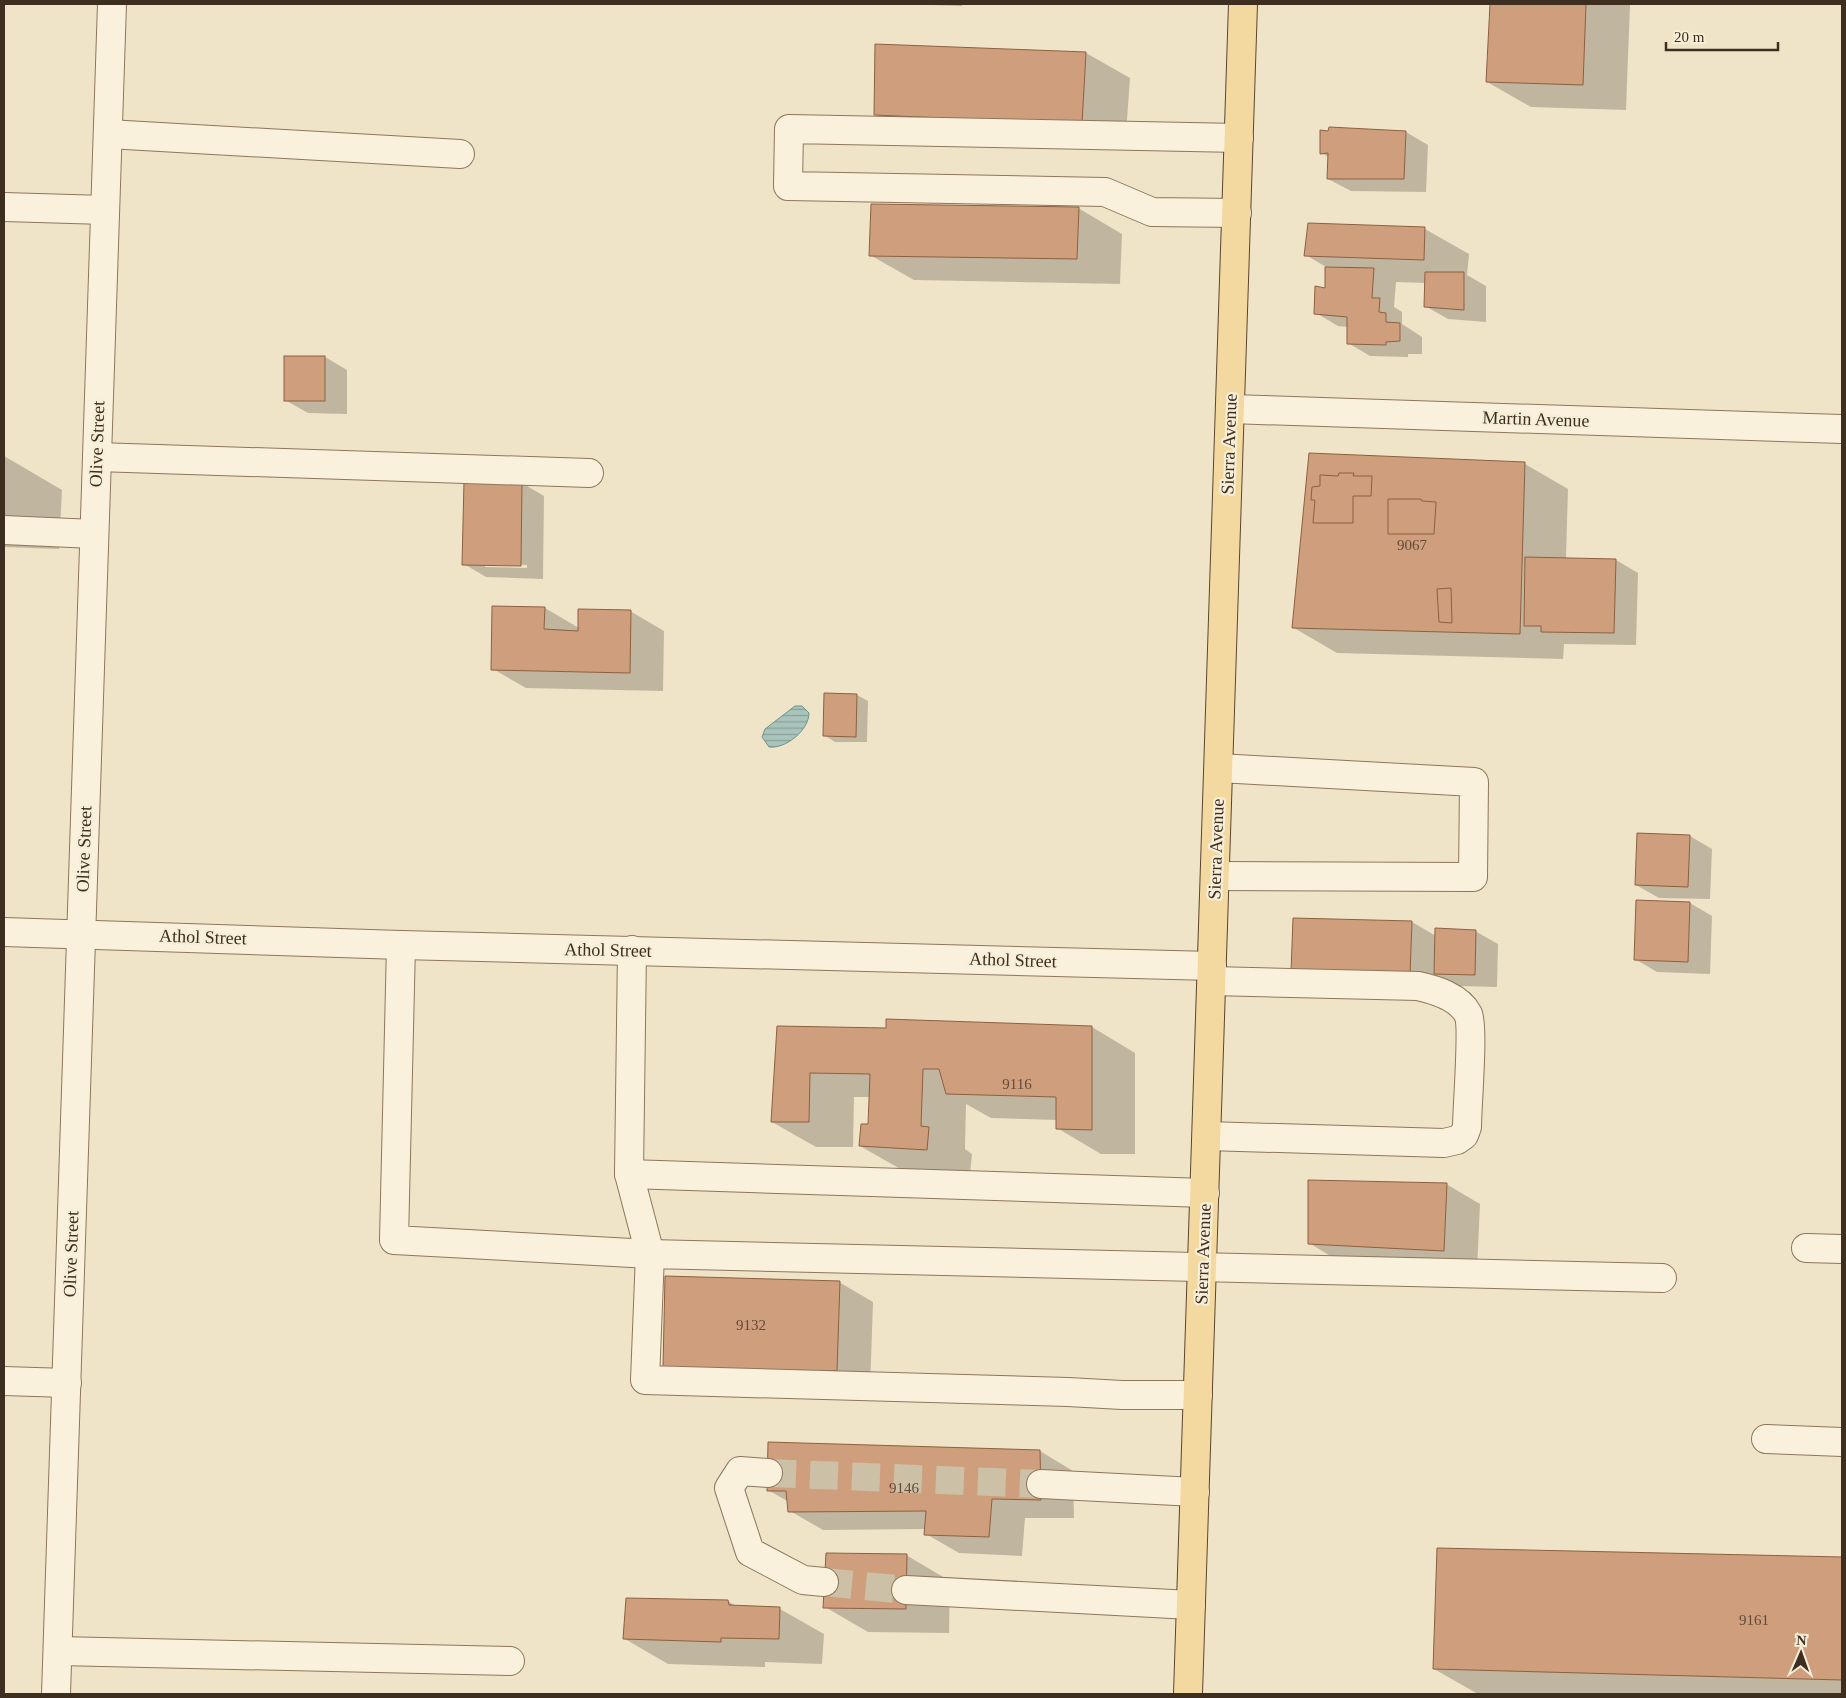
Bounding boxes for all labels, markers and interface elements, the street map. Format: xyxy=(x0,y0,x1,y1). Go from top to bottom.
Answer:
scale bar xyxy=(1666,20,1778,52)
text: 20 m xyxy=(1674,29,1705,45)
street label: Sierra Avenue xyxy=(1217,393,1241,495)
street label: Olive Street xyxy=(85,400,109,488)
street label: Martin Avenue xyxy=(1482,407,1590,431)
house number: 9067 xyxy=(1397,537,1428,553)
street label: Sierra Avenue xyxy=(1204,798,1228,900)
street label: Olive Street xyxy=(72,805,96,893)
street label: Athol Street xyxy=(159,925,247,949)
street label: Athol Street xyxy=(564,939,652,961)
street label: Athol Street xyxy=(969,948,1057,972)
house number: 9116 xyxy=(1002,1076,1032,1092)
street label: Sierra Avenue xyxy=(1191,1203,1215,1305)
street label: Olive Street xyxy=(59,1210,83,1298)
house number: 9132 xyxy=(736,1317,766,1333)
house number: 9146 xyxy=(889,1480,920,1496)
house number: 9161 xyxy=(1739,1612,1769,1628)
north arrow xyxy=(1776,1628,1826,1678)
text: N xyxy=(1796,1633,1807,1648)

